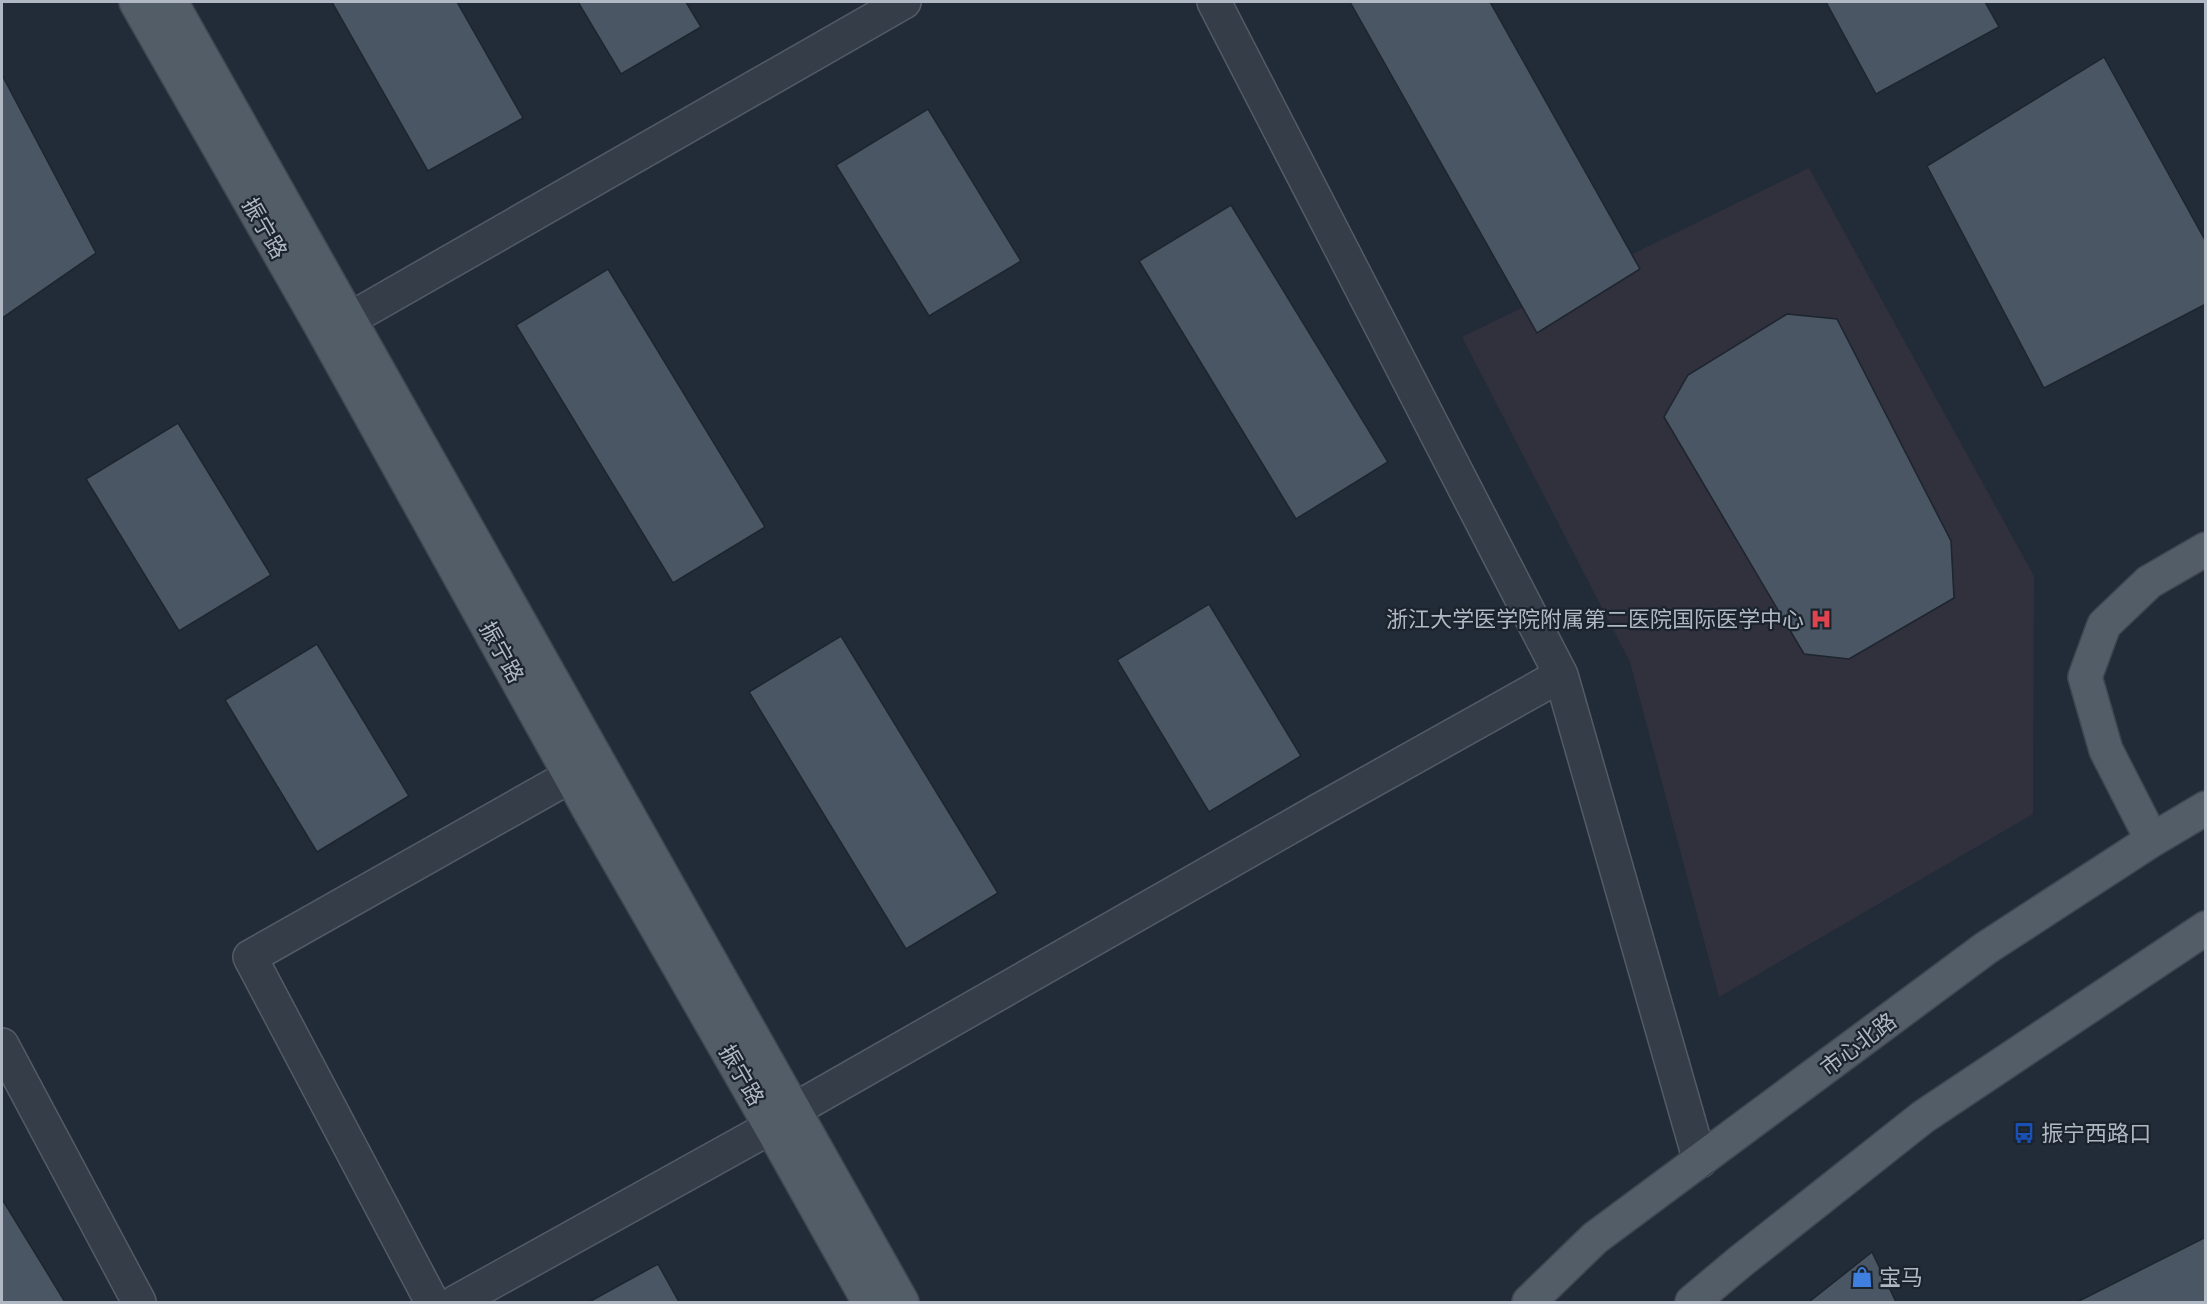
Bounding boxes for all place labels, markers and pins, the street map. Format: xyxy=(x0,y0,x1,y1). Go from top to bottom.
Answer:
place label: 浙江大学医学院附属第二医院国际医学中心 xyxy=(1386,607,1804,633)
hospital icon: 浙江大学医学院附属第二医院国际医学中心 xyxy=(1809,607,1833,631)
bus stop icon: 振宁西路口 xyxy=(2012,1121,2036,1145)
place label: 振宁西路口 xyxy=(2041,1121,2151,1147)
shop icon: 宝马 xyxy=(1850,1265,1874,1289)
place label: 宝马 xyxy=(1879,1265,1923,1291)

